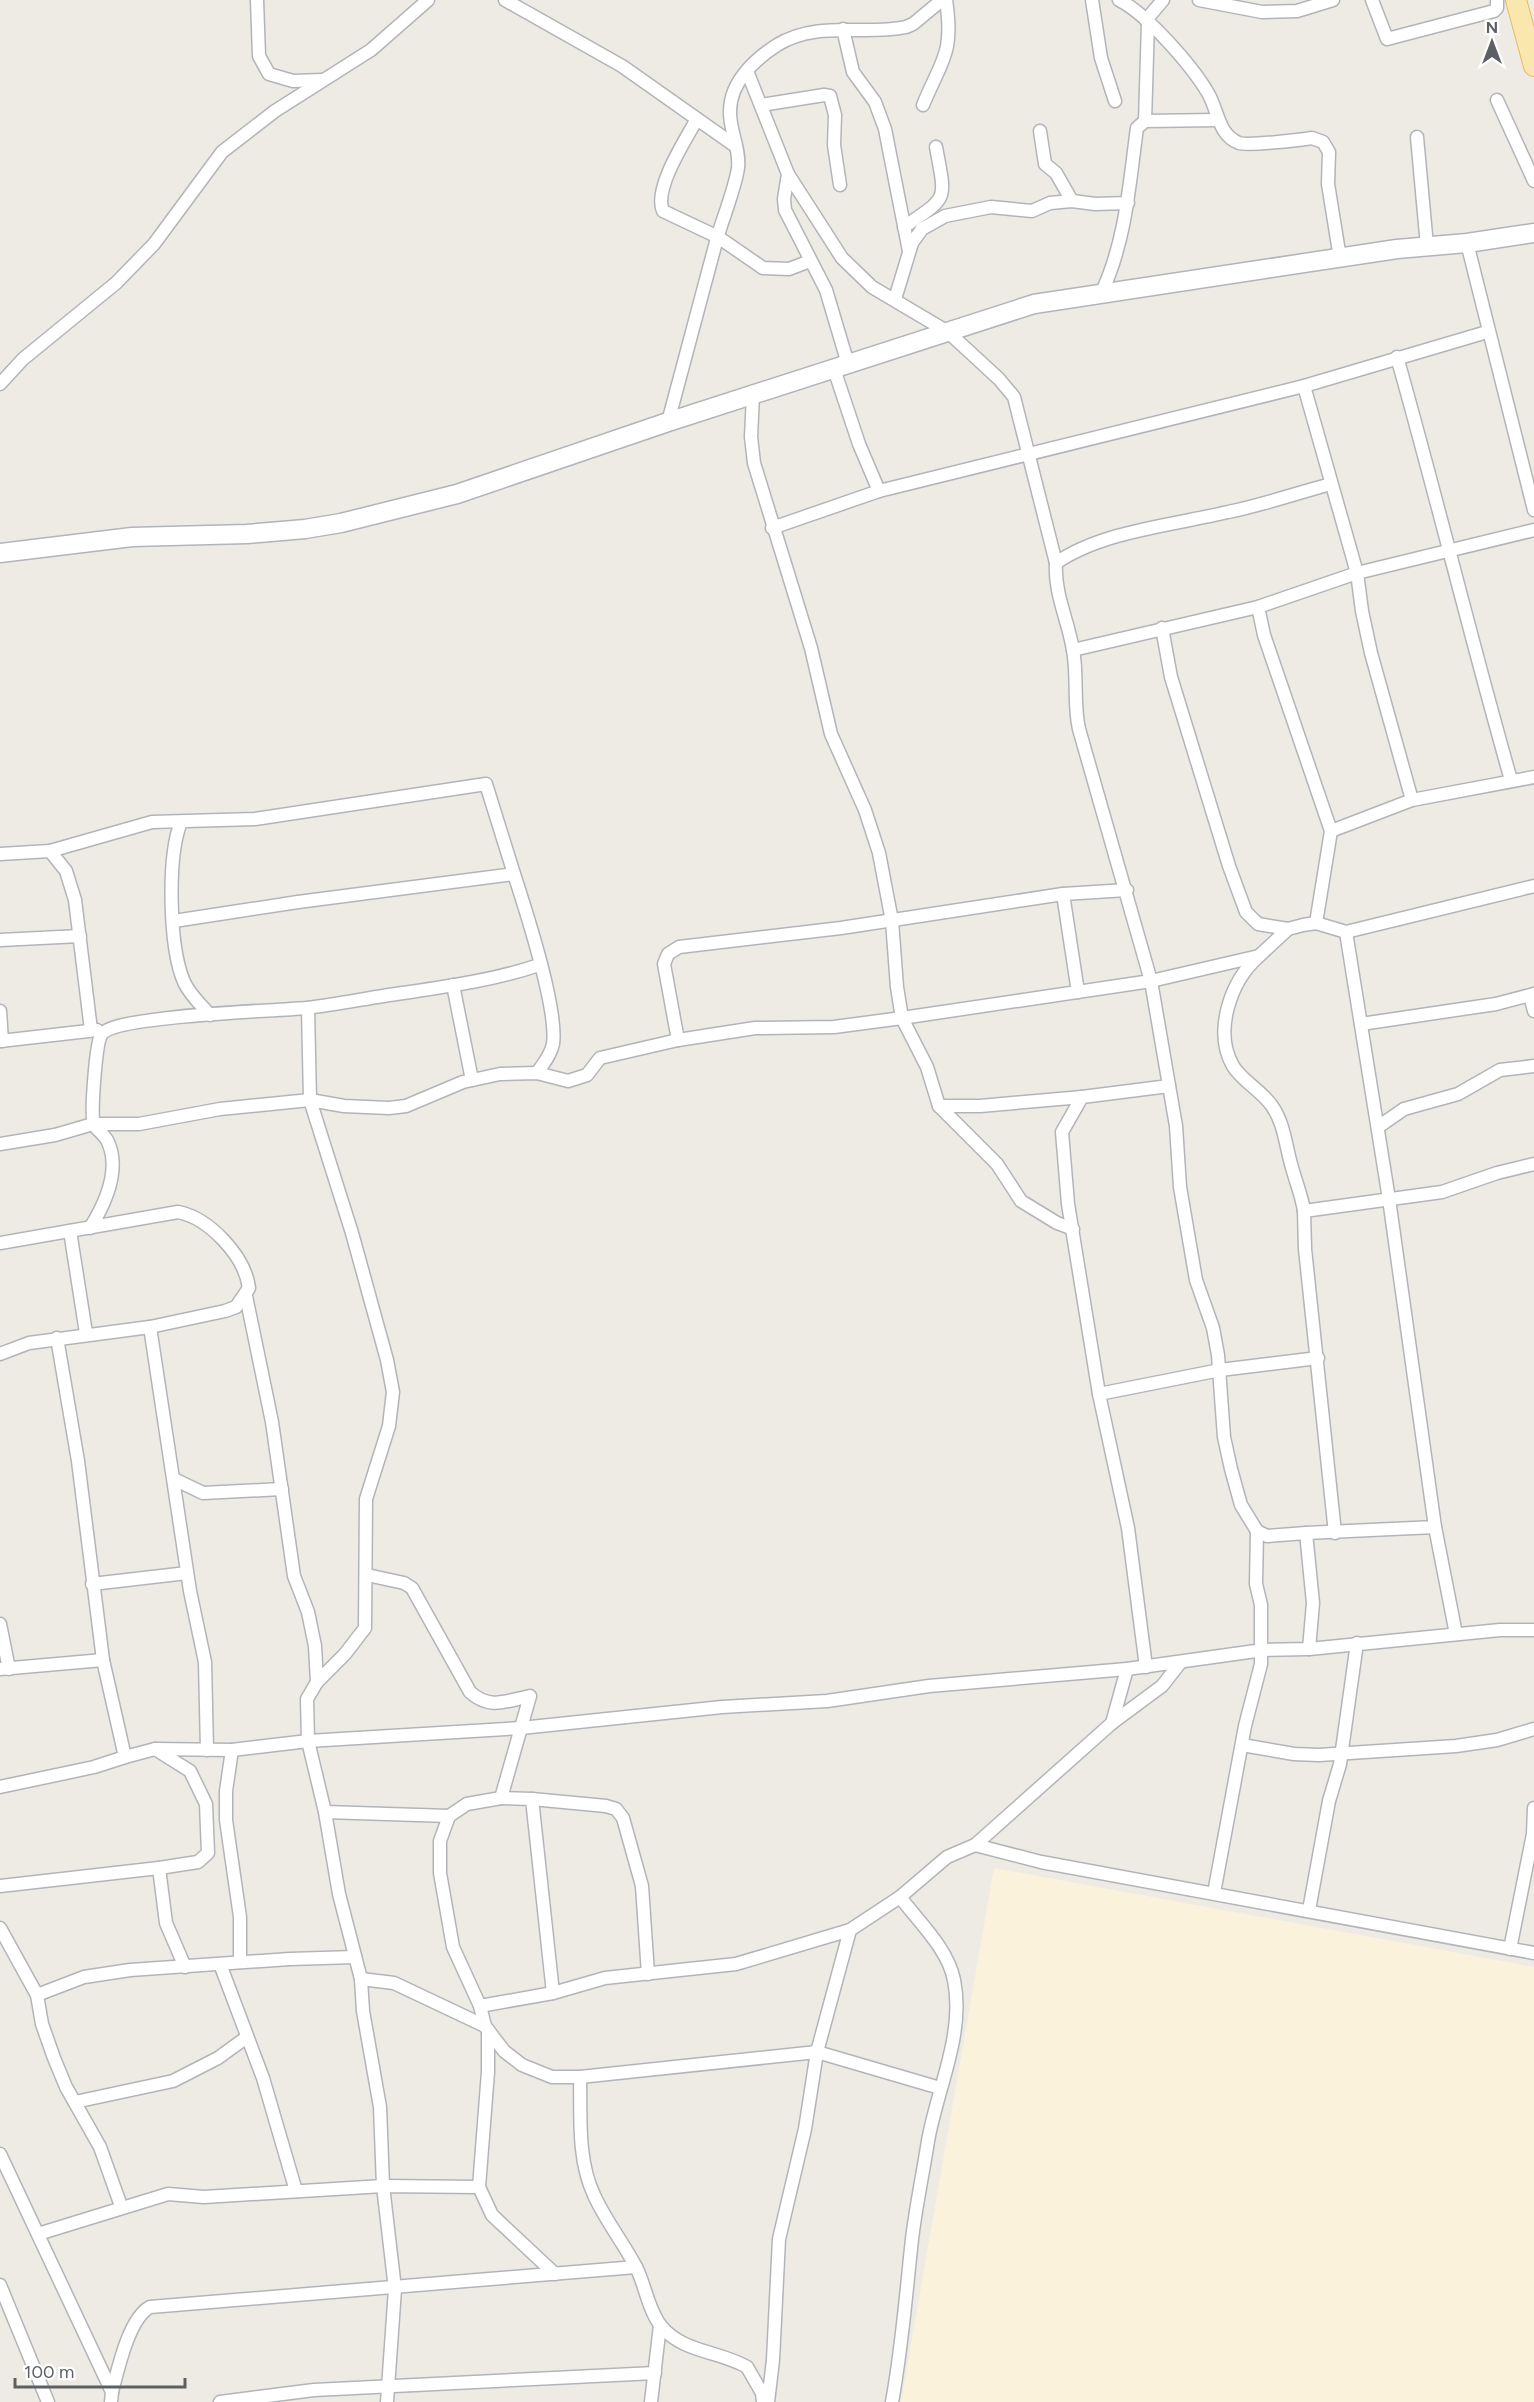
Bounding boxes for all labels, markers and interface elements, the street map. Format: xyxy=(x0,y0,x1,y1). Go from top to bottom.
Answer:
north arrow xyxy=(1462,12,1522,72)
text: N xyxy=(1486,18,1498,37)
scale bar xyxy=(15,2351,184,2389)
text: 100 m xyxy=(24,2361,74,2383)

